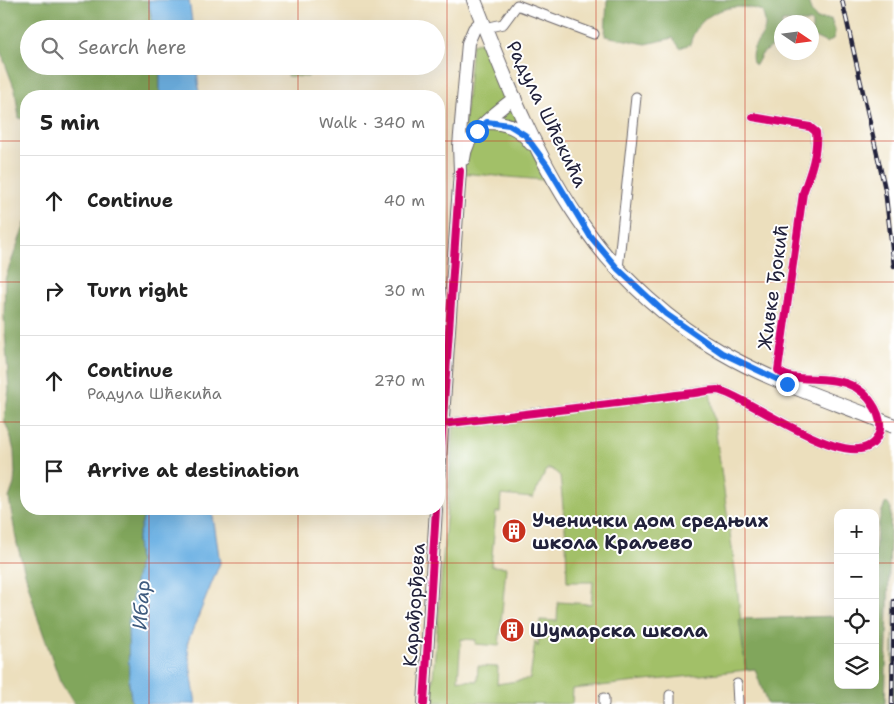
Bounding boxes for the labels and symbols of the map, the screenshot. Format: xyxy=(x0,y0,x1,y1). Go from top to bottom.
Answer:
north arrow xyxy=(774,15,819,60)
street label: Радула Шћекића xyxy=(501,37,593,192)
route start xyxy=(466,120,489,143)
street label: Живке Ђокић xyxy=(752,223,794,351)
route end xyxy=(776,373,799,396)
place label: Ученички дом средњих школа Краљево xyxy=(532,508,769,555)
building icon: Ученички дом средњих школа Краљево xyxy=(501,518,527,544)
street label: Карађорђева xyxy=(397,542,431,668)
water label: Ибар xyxy=(126,579,156,631)
building icon: Шумарска школа xyxy=(499,617,525,643)
place label: Шумарска школа xyxy=(530,618,708,643)

